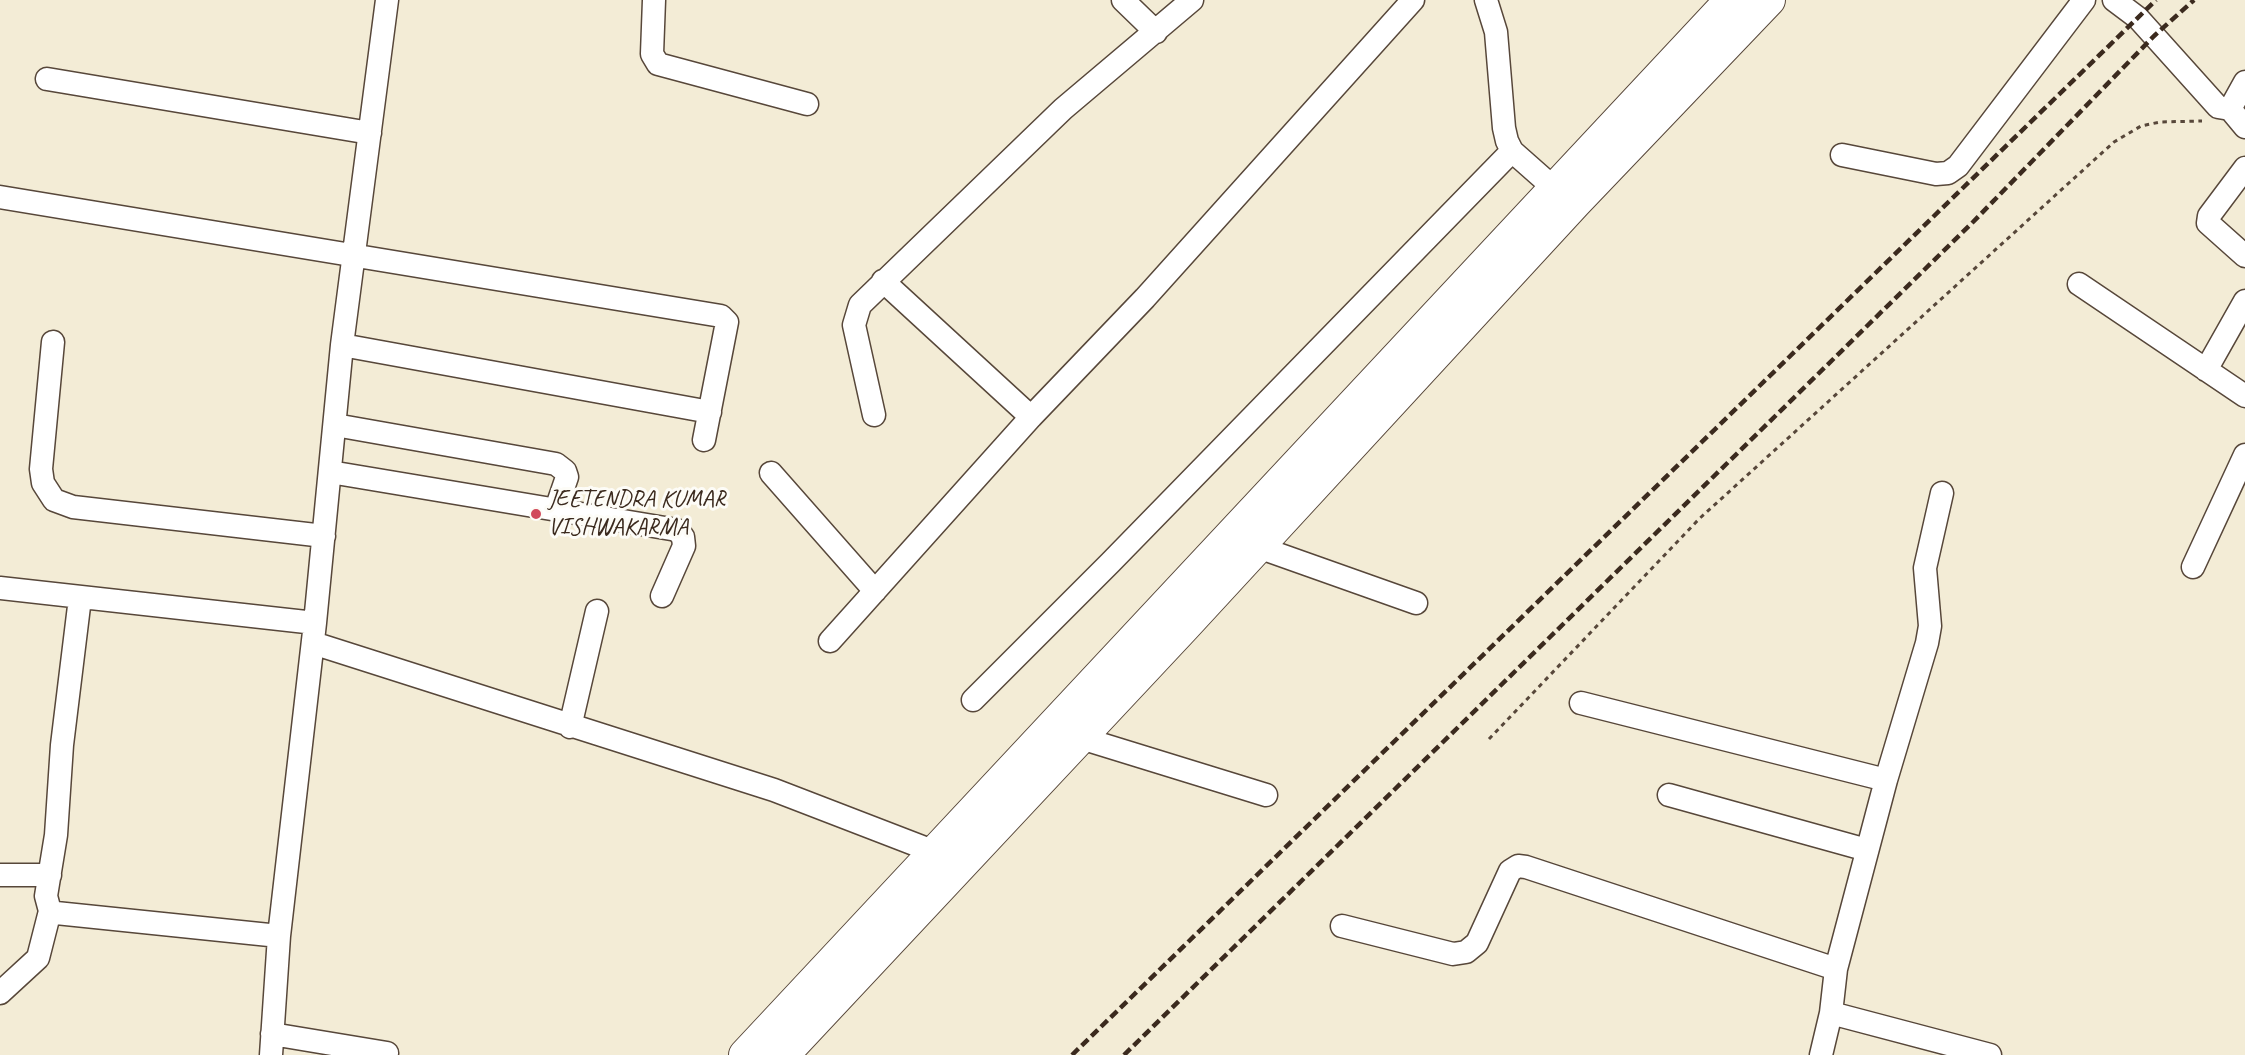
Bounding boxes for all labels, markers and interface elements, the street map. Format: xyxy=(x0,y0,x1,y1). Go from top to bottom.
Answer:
place label: JEETENDRA KUMAR VISHWAKARMA xyxy=(548,486,725,542)
marker: JEETENDRA KUMAR VISHWAKARMA xyxy=(529,507,543,521)

